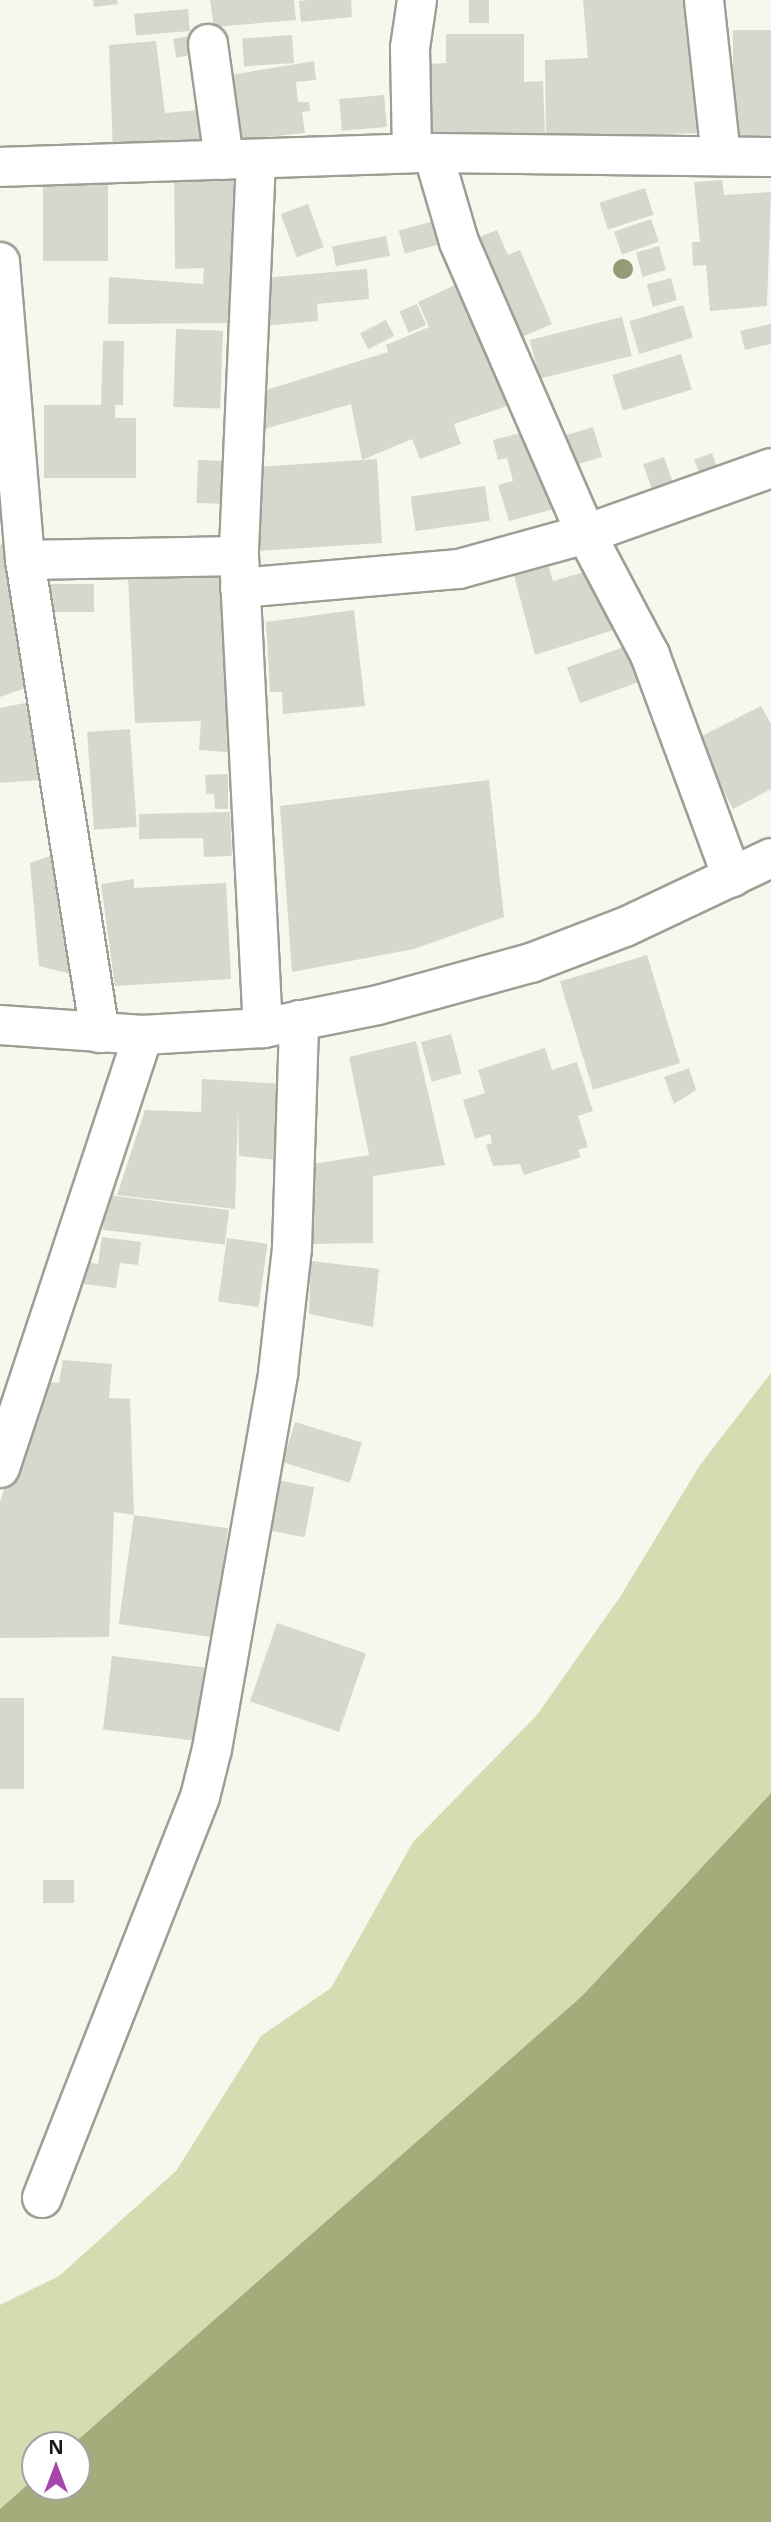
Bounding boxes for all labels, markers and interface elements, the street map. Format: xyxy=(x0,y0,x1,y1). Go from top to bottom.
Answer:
north arrow xyxy=(21,2431,91,2501)
text: N xyxy=(48,2434,64,2460)

